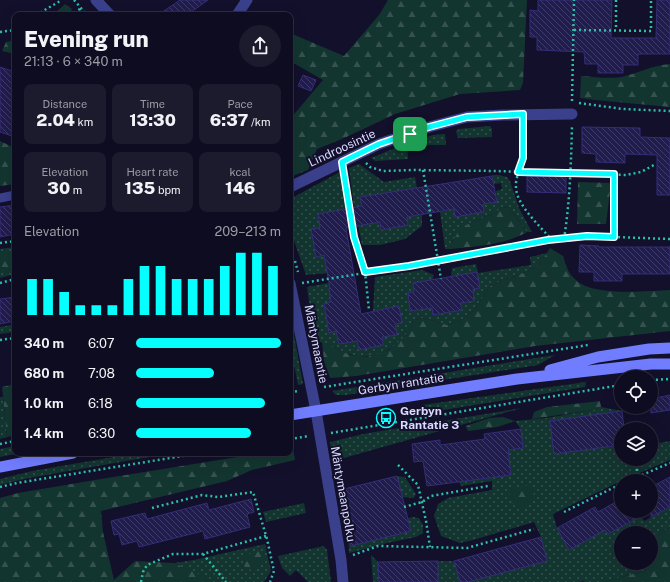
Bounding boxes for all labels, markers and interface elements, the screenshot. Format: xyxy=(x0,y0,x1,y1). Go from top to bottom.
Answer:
button: share xyxy=(239,25,281,67)
text: Evening run xyxy=(24,26,149,52)
text: 21:13 · 6 × 340 m xyxy=(24,54,123,69)
text: Distance xyxy=(43,98,87,110)
text: Time xyxy=(140,98,165,110)
text: Pace xyxy=(228,98,253,110)
text: 2.04 xyxy=(36,110,75,130)
text: 13:30 xyxy=(129,110,176,130)
text: 6:37 xyxy=(210,110,248,130)
text: km xyxy=(75,116,93,128)
text: /km xyxy=(248,116,271,128)
pin xyxy=(393,117,427,151)
icon: arrive xyxy=(399,123,421,145)
street label: Lindroosintie xyxy=(306,126,378,170)
text: Elevation xyxy=(41,166,88,178)
text: Heart rate xyxy=(126,166,178,178)
text: kcal xyxy=(230,166,251,178)
text: 30 xyxy=(47,178,70,198)
text: 135 xyxy=(124,178,155,198)
text: 146 xyxy=(225,178,255,198)
text: m xyxy=(70,184,82,196)
text: bpm xyxy=(155,184,181,196)
text: Elevation xyxy=(24,224,79,239)
text: 209–213 m xyxy=(214,224,281,239)
street label: Mäntymaantie xyxy=(302,304,331,385)
text: 340 m xyxy=(24,336,64,351)
text: 6:07 xyxy=(88,336,115,351)
text: 680 m xyxy=(24,366,64,381)
text: 7:08 xyxy=(88,366,115,381)
street label: Gerbyn rantatie xyxy=(357,370,445,398)
map controls xyxy=(614,370,658,570)
button: locate xyxy=(614,370,658,414)
text: 1.0 km xyxy=(24,396,64,411)
text: 6:18 xyxy=(88,396,113,411)
place label: Gerbyn Rantatie 3 xyxy=(400,404,459,432)
bus stop icon: Gerbyn Rantatie 3 xyxy=(375,407,397,429)
button: layers xyxy=(614,422,658,466)
text: 1.4 km xyxy=(24,426,64,441)
text: 6:30 xyxy=(88,426,115,441)
street label: Mäntymaanpolku xyxy=(328,445,358,543)
button: + xyxy=(614,474,658,518)
button: − xyxy=(614,526,658,570)

